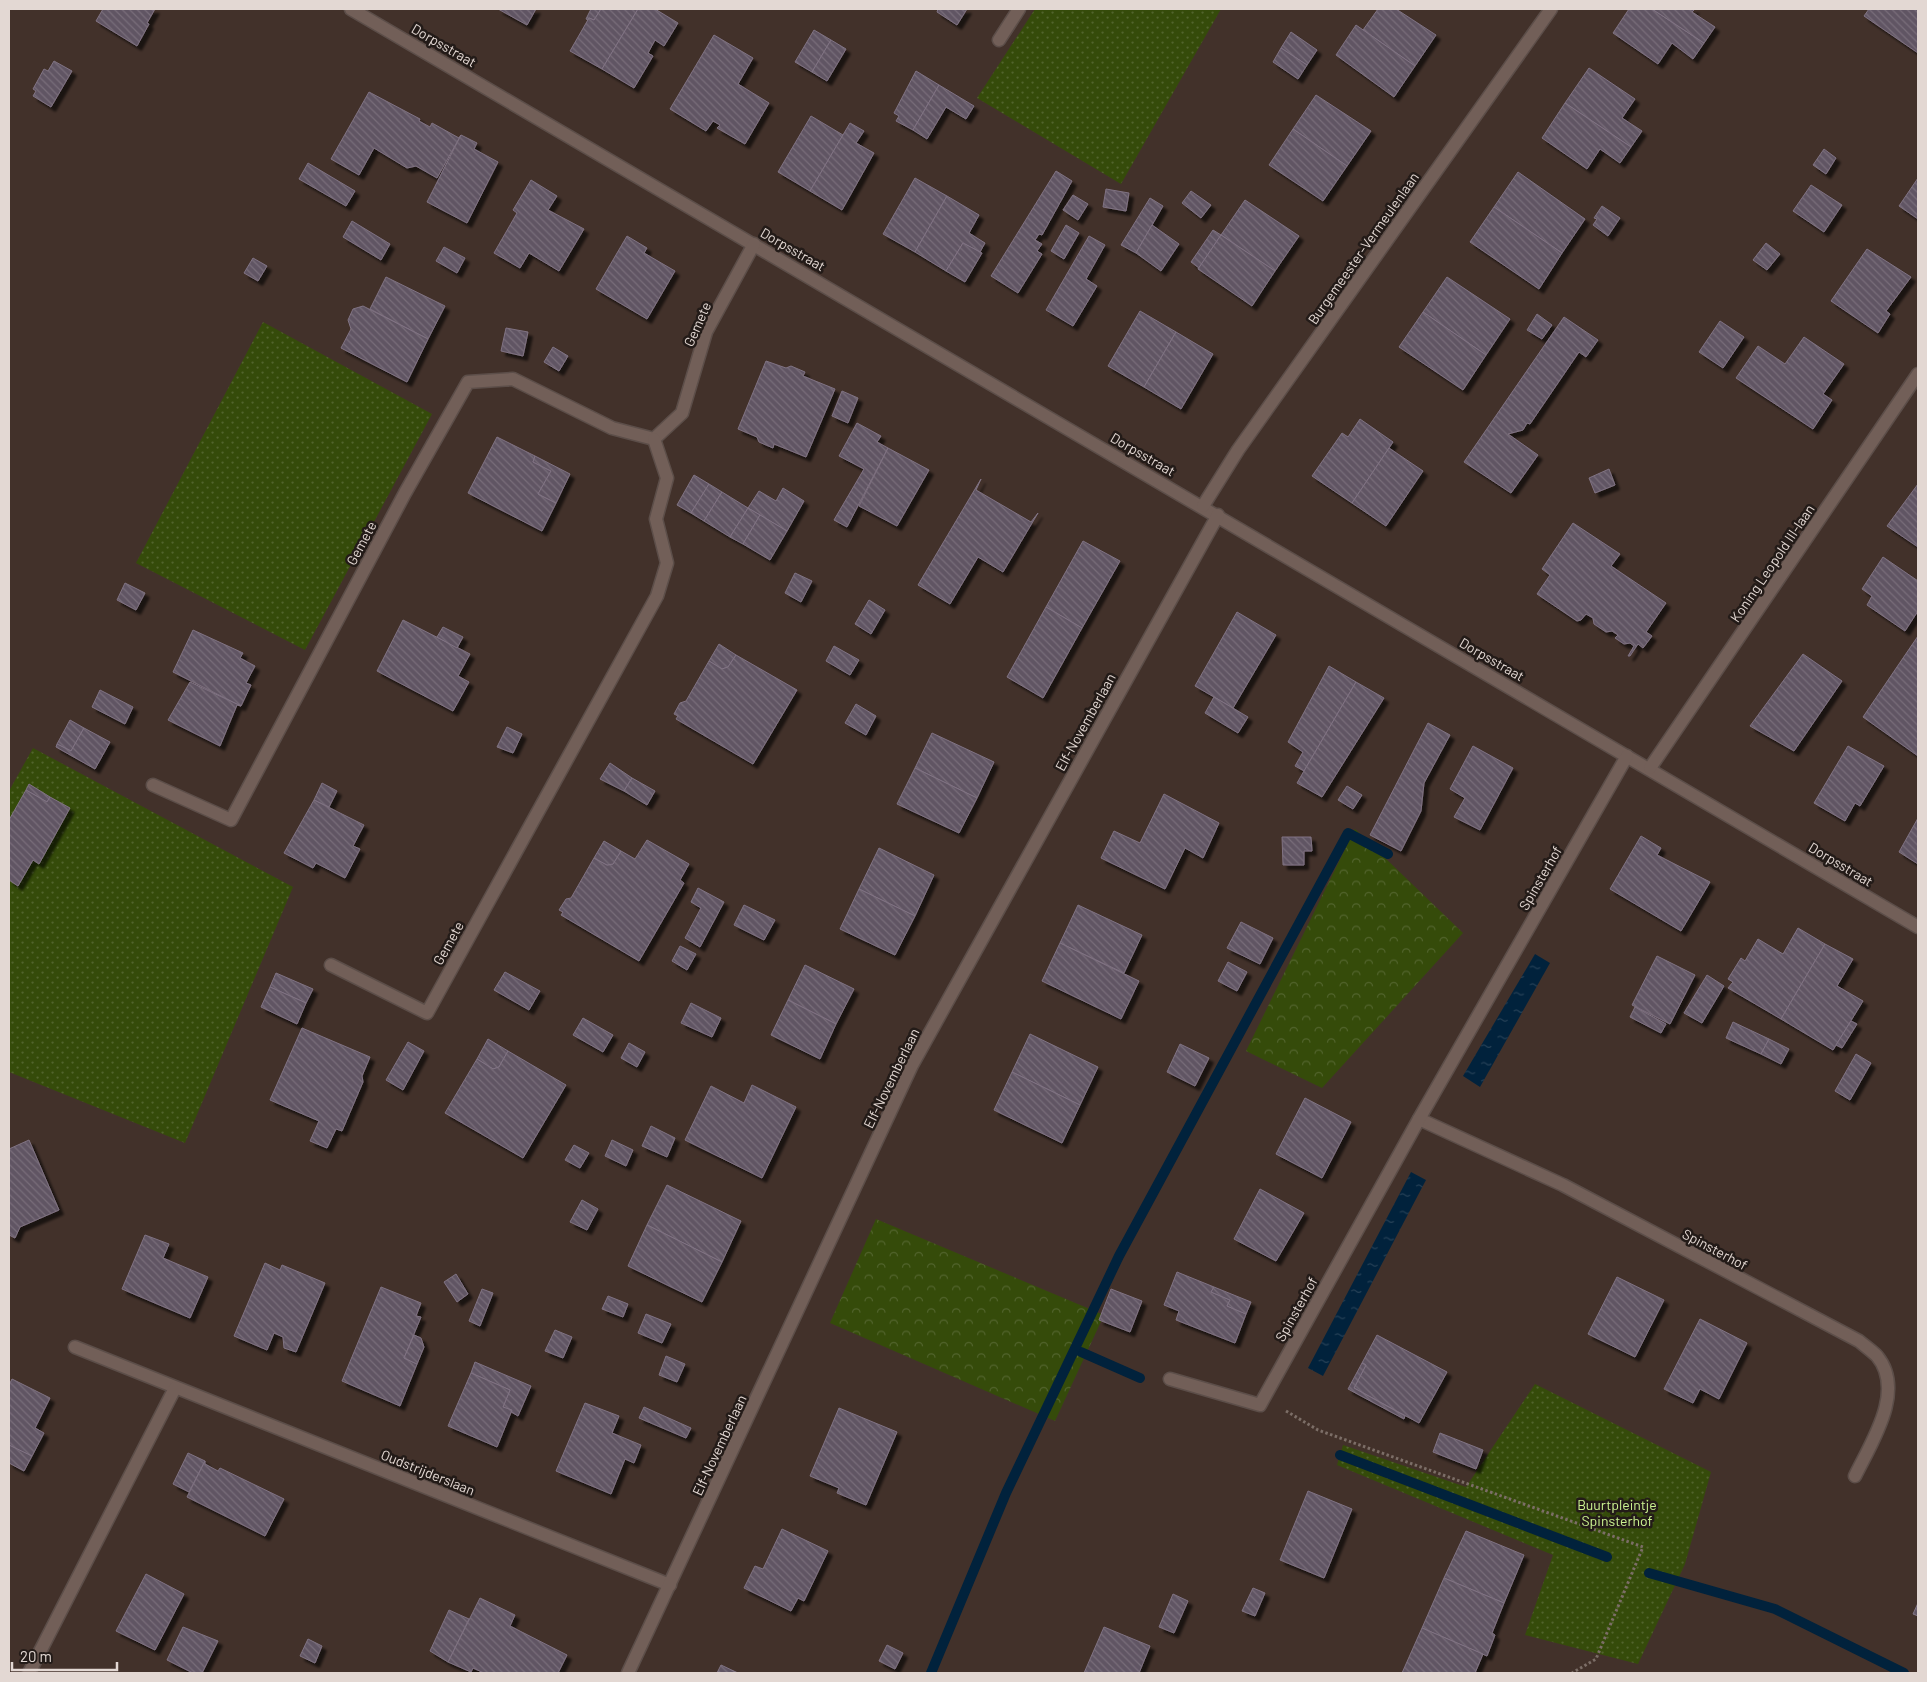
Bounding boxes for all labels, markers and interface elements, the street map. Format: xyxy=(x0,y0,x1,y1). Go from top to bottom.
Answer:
street label: Dorpsstraat xyxy=(409,20,479,70)
street label: Burgemeester-Vermeulenlaan xyxy=(1304,169,1422,327)
street label: Dorpsstraat xyxy=(758,224,828,274)
street label: Gemete xyxy=(680,299,714,349)
street label: Dorpsstraat xyxy=(1108,429,1178,479)
street label: Koning Leopold III-laan xyxy=(1726,501,1818,625)
street label: Gemete xyxy=(342,518,380,568)
street label: Dorpsstraat xyxy=(1457,634,1527,684)
street label: Elf-Novemberlaan xyxy=(1051,670,1119,774)
street label: Dorpsstraat xyxy=(1806,838,1876,890)
street label: Spinsterhof xyxy=(1515,843,1565,913)
street label: Gemete xyxy=(429,918,467,968)
street label: Elf-Novemberlaan xyxy=(859,1025,923,1131)
street label: Spinsterhof xyxy=(1680,1225,1750,1273)
street label: Spinsterhof xyxy=(1271,1274,1321,1344)
street label: Elf-Novemberlaan xyxy=(688,1392,750,1498)
street label: Oudstrijderslaan xyxy=(379,1445,477,1499)
park label: Buurtpleintje Spinsterhof xyxy=(1577,1496,1657,1529)
scale bar xyxy=(12,1640,118,1672)
text: 20 m xyxy=(20,1647,52,1665)

